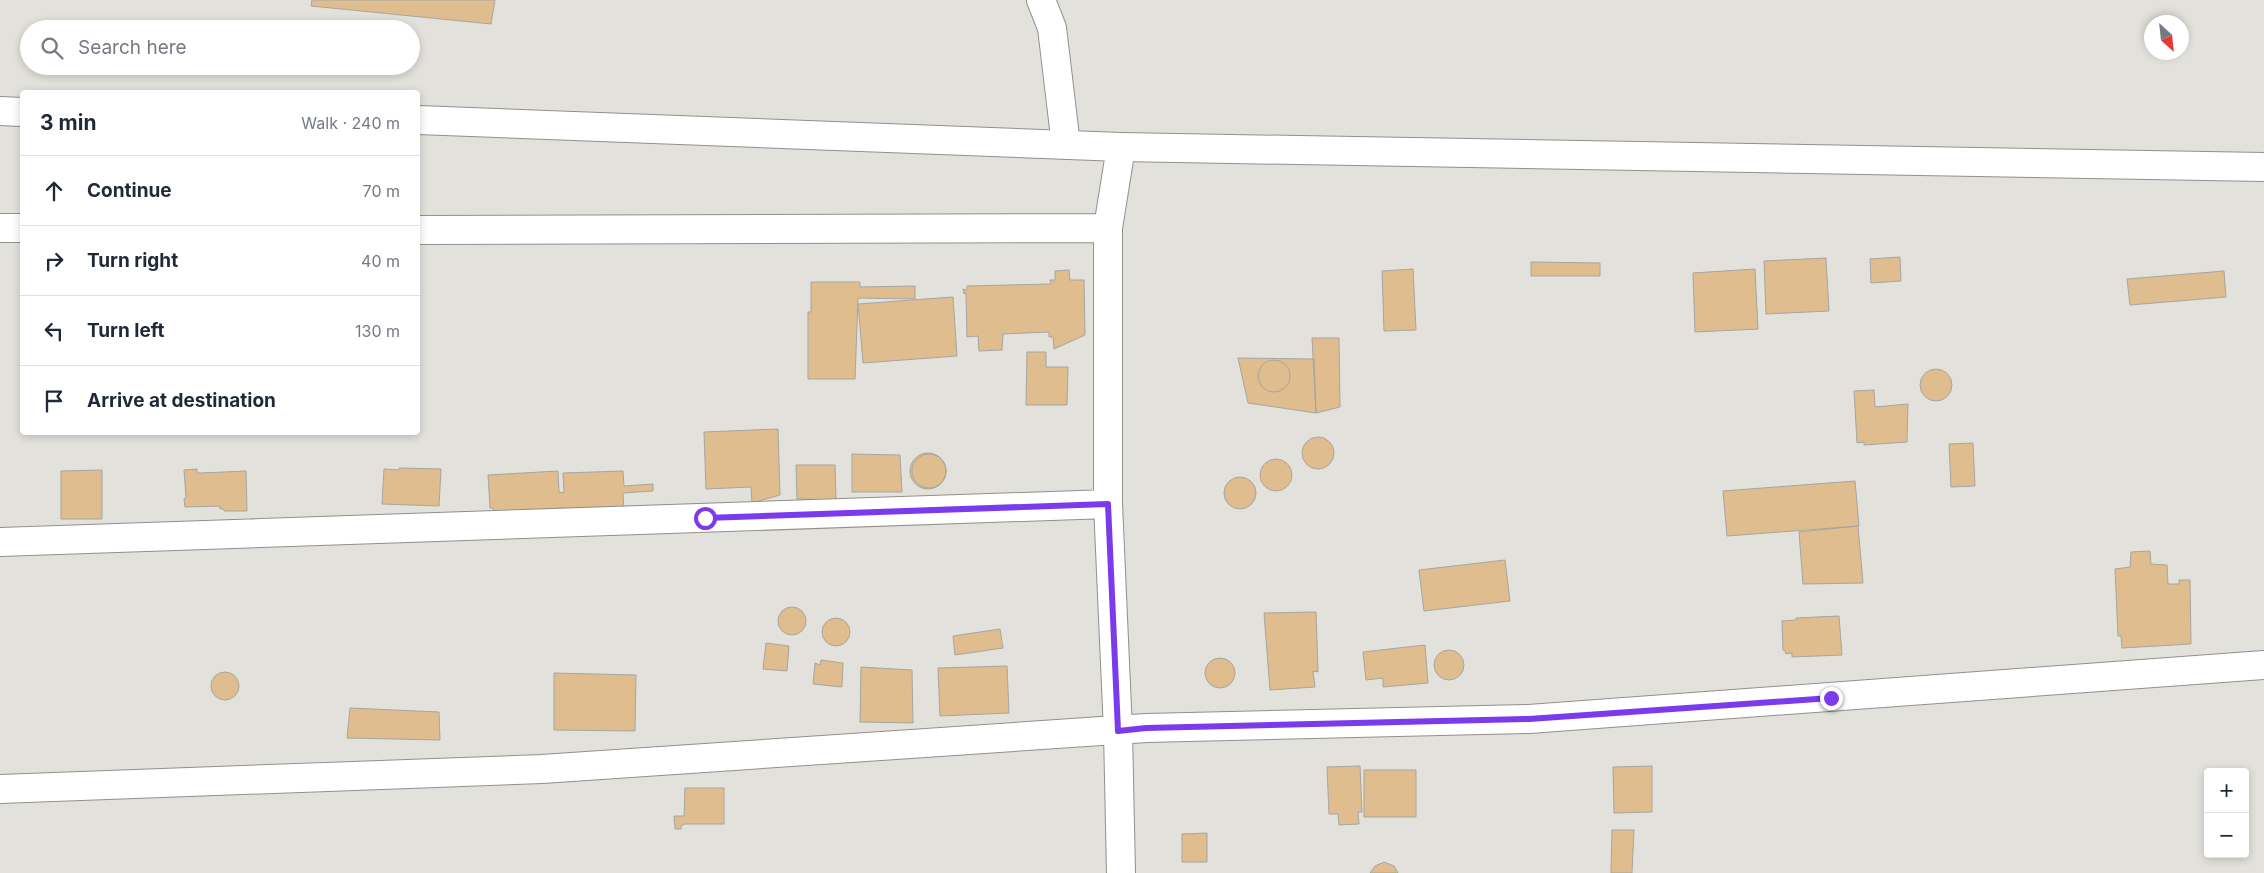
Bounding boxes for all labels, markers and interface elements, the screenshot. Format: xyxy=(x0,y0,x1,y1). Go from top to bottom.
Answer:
north arrow xyxy=(2144,15,2189,60)
search box xyxy=(20,20,420,75)
icon: search xyxy=(38,34,66,62)
text: Search here xyxy=(78,36,187,59)
text: 3 min xyxy=(40,110,96,135)
text: Walk · 240 m xyxy=(301,113,400,133)
icon: ahead xyxy=(40,177,68,205)
text: Continue xyxy=(87,179,172,202)
text: 70 m xyxy=(363,181,400,201)
icon: right xyxy=(40,247,68,275)
text: Turn right xyxy=(87,249,178,272)
text: 40 m xyxy=(361,251,400,271)
icon: left xyxy=(40,317,68,345)
text: Turn left xyxy=(87,319,165,342)
text: 130 m xyxy=(355,321,400,341)
icon: arrive xyxy=(40,387,68,415)
text: Arrive at destination xyxy=(87,389,276,412)
route start xyxy=(694,507,717,530)
route end xyxy=(1820,687,1843,710)
map controls xyxy=(2204,768,2249,858)
button: + xyxy=(2204,768,2249,813)
button: − xyxy=(2204,813,2249,858)

